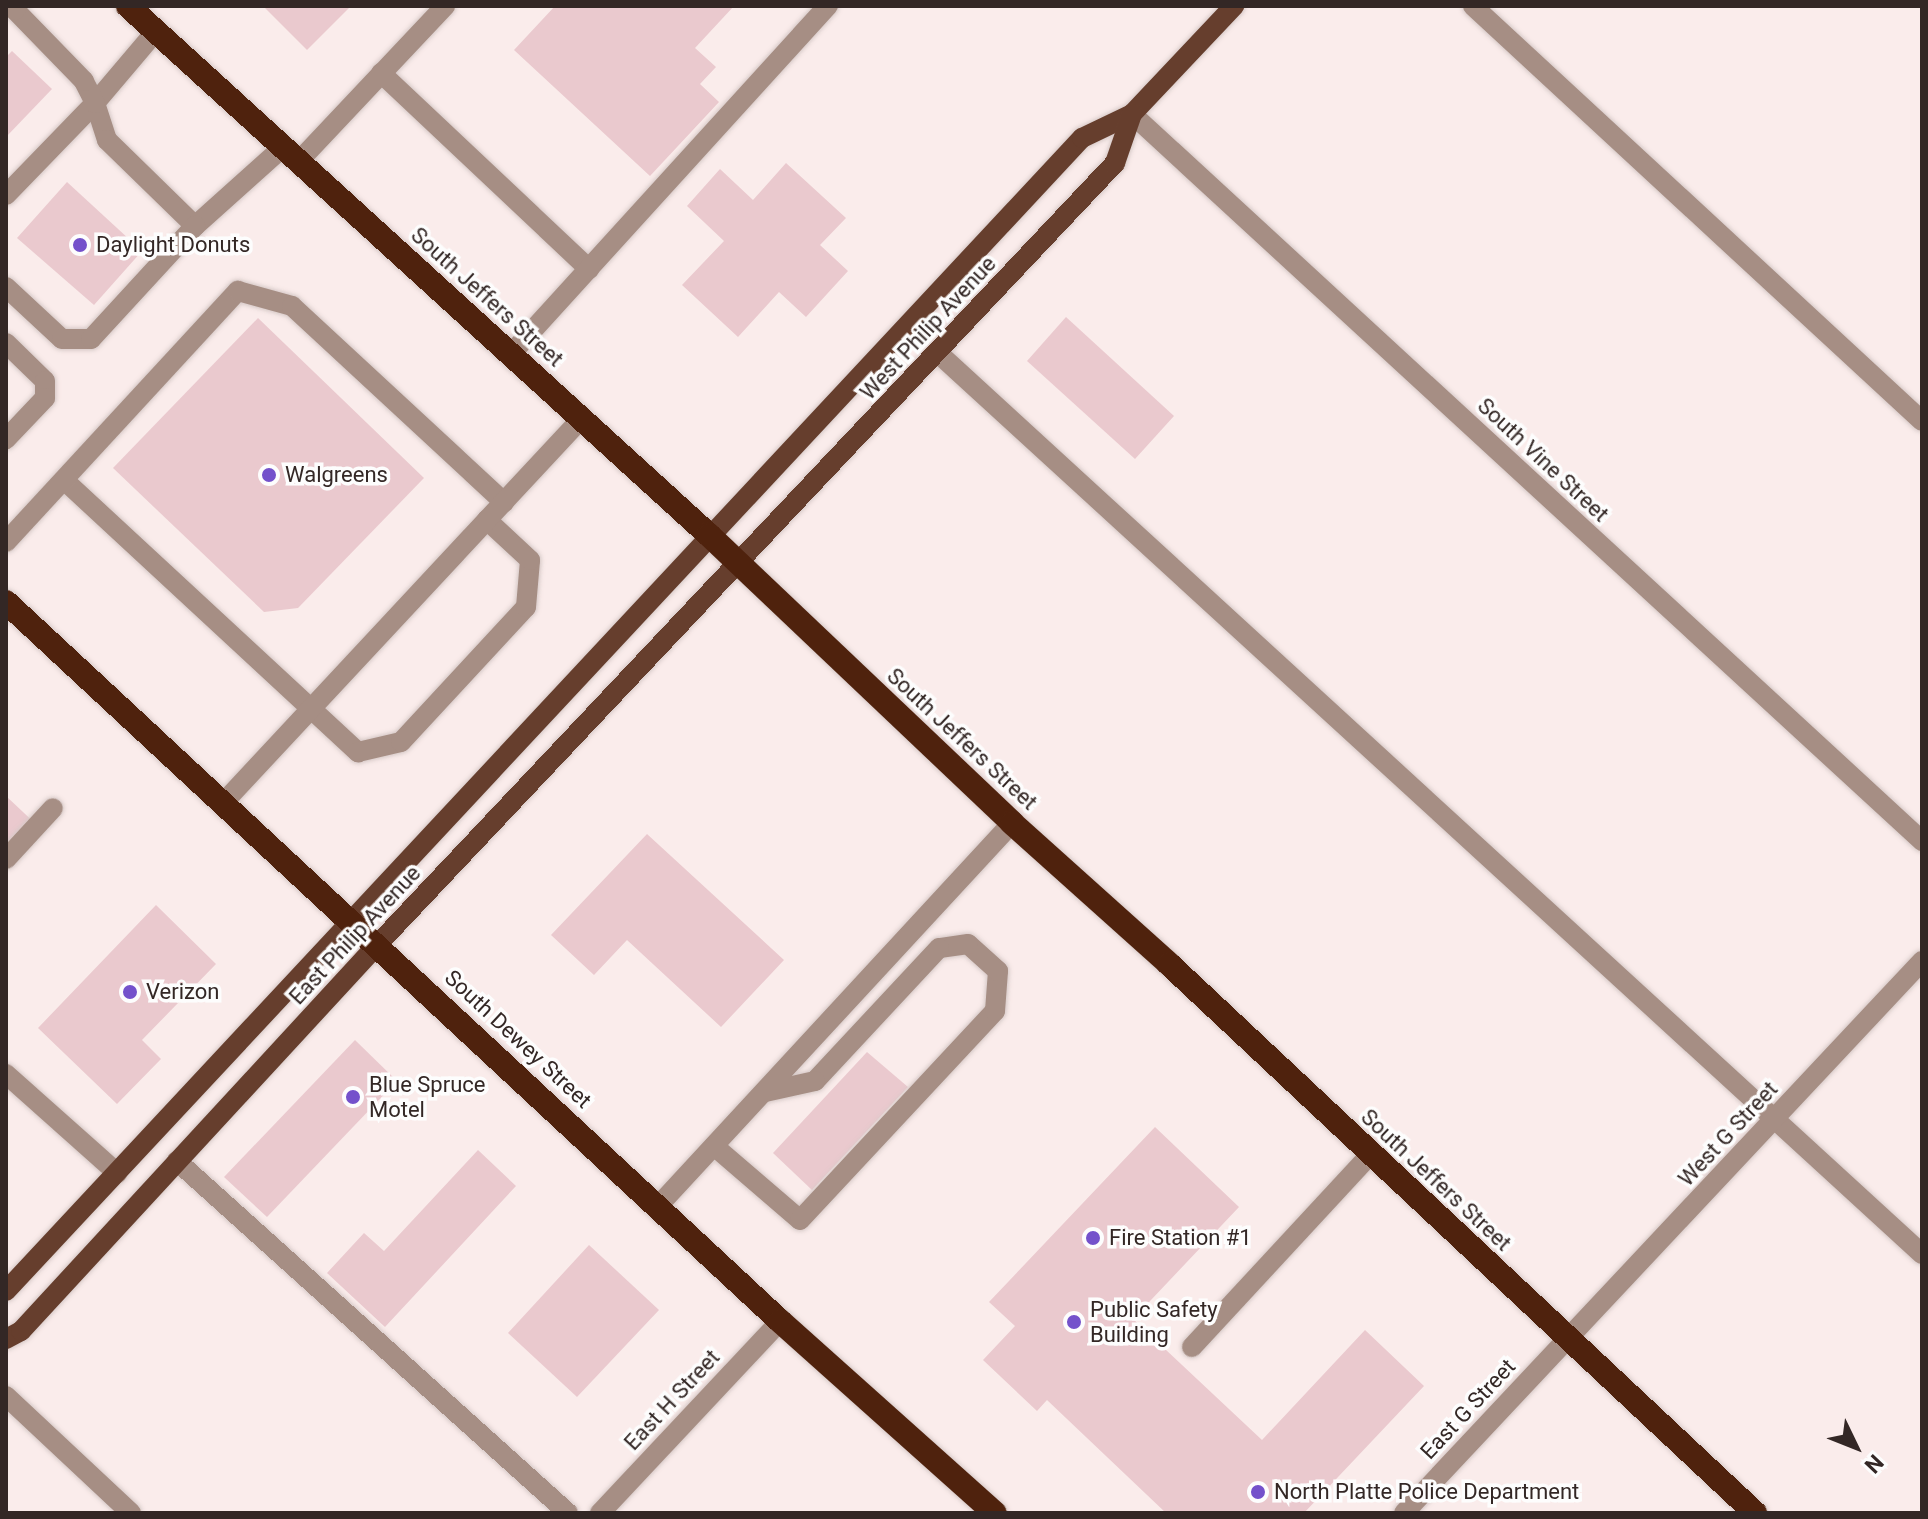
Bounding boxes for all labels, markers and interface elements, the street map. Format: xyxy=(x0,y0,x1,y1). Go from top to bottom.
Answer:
street label: South Jeffers Street xyxy=(406,222,568,372)
place label: Daylight Donuts xyxy=(96,232,250,258)
marker: Daylight Donuts xyxy=(71,236,89,254)
street label: West Philip Avenue xyxy=(855,251,1001,405)
street label: South Vine Street xyxy=(1472,393,1614,527)
place label: Walgreens xyxy=(285,462,388,488)
marker: Walgreens xyxy=(260,466,278,484)
street label: South Jeffers Street xyxy=(882,663,1042,815)
street label: East Philip Avenue xyxy=(284,860,426,1010)
street label: South Dewey Street xyxy=(439,964,597,1114)
place label: Verizon xyxy=(146,979,219,1005)
marker: Verizon xyxy=(121,983,139,1001)
place label: Blue Spruce Motel xyxy=(369,1071,485,1122)
street label: West G Street xyxy=(1673,1076,1783,1192)
marker: Blue Spruce Motel xyxy=(344,1088,362,1106)
street label: South Jeffers Street xyxy=(1356,1104,1516,1256)
place label: Fire Station #1 xyxy=(1109,1225,1252,1251)
marker: Fire Station #1 xyxy=(1084,1229,1102,1247)
place label: Public Safety Building xyxy=(1090,1296,1218,1348)
marker: Public Safety Building xyxy=(1065,1313,1083,1331)
street label: East H Street xyxy=(619,1344,725,1456)
street label: East G Street xyxy=(1415,1354,1521,1464)
north arrow xyxy=(1816,1407,1896,1487)
text: N xyxy=(1859,1450,1888,1478)
place label: North Platte Police Department xyxy=(1274,1479,1579,1505)
marker: North Platte Police Department xyxy=(1249,1483,1267,1501)

